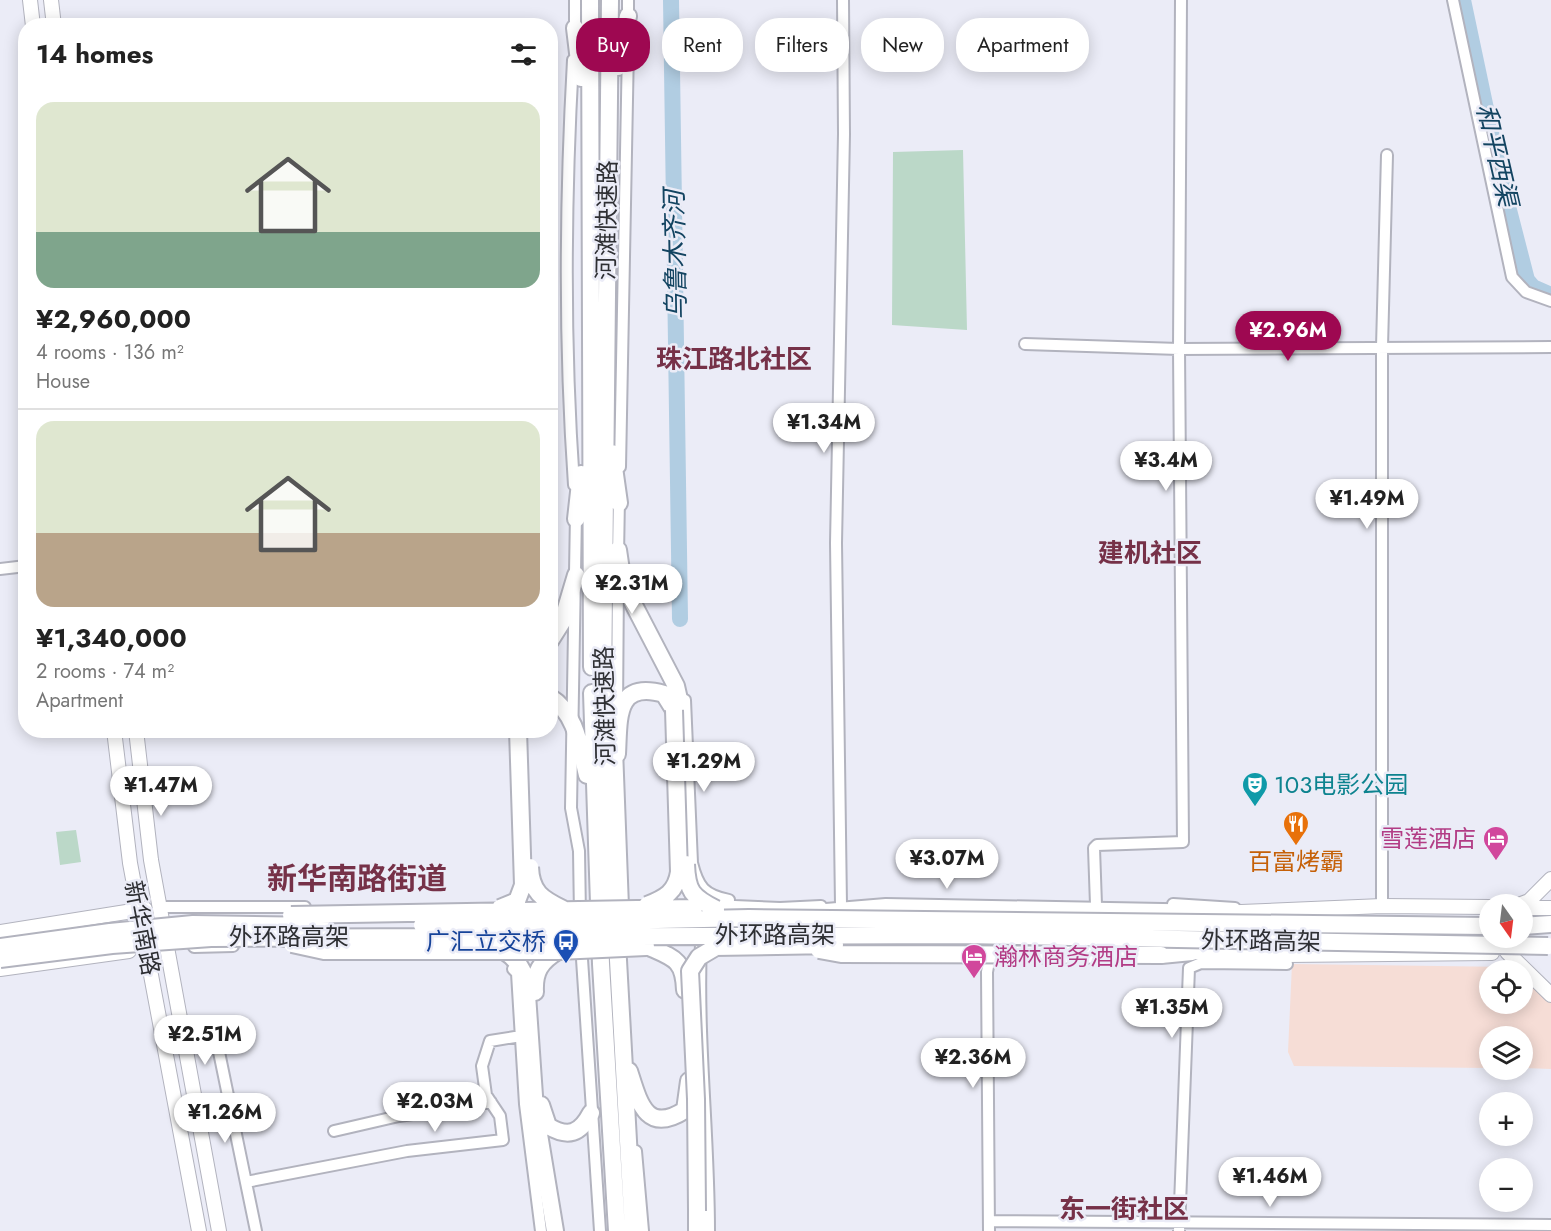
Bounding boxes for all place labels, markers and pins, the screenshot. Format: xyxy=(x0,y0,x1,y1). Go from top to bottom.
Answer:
pin: ¥2.96M xyxy=(1239,311,1337,362)
pin: ¥1.34M xyxy=(775,403,873,454)
pin: ¥3.4M xyxy=(1124,441,1208,492)
pin: ¥1.49M xyxy=(1318,479,1416,530)
pin: ¥2.31M xyxy=(583,564,681,615)
pin: ¥1.29M xyxy=(655,742,753,793)
pin: ¥1.47M xyxy=(112,766,210,817)
place label: 103电影公园 xyxy=(1274,767,1408,802)
theatre icon: 103电影公园 xyxy=(1240,770,1270,808)
restaurant icon: 百富烤霸 xyxy=(1281,809,1311,847)
place label: 雪莲酒店 xyxy=(1380,821,1476,856)
hotel icon: 雪莲酒店 xyxy=(1481,824,1511,862)
pin: ¥3.07M xyxy=(898,839,996,890)
place label: 百富烤霸 xyxy=(1248,844,1344,879)
place label: 广汇立交桥 xyxy=(426,924,546,959)
bus stop icon: 广汇立交桥 xyxy=(551,927,581,965)
place label: 瀚林商务酒店 xyxy=(994,939,1138,974)
hotel icon: 瀚林商务酒店 xyxy=(959,942,989,980)
pin: ¥1.35M xyxy=(1123,988,1221,1039)
pin: ¥2.51M xyxy=(156,1015,254,1066)
pin: ¥2.36M xyxy=(924,1038,1022,1089)
pin: ¥2.03M xyxy=(386,1082,484,1133)
pin: ¥1.26M xyxy=(176,1093,274,1144)
pin: ¥1.46M xyxy=(1221,1157,1319,1208)

